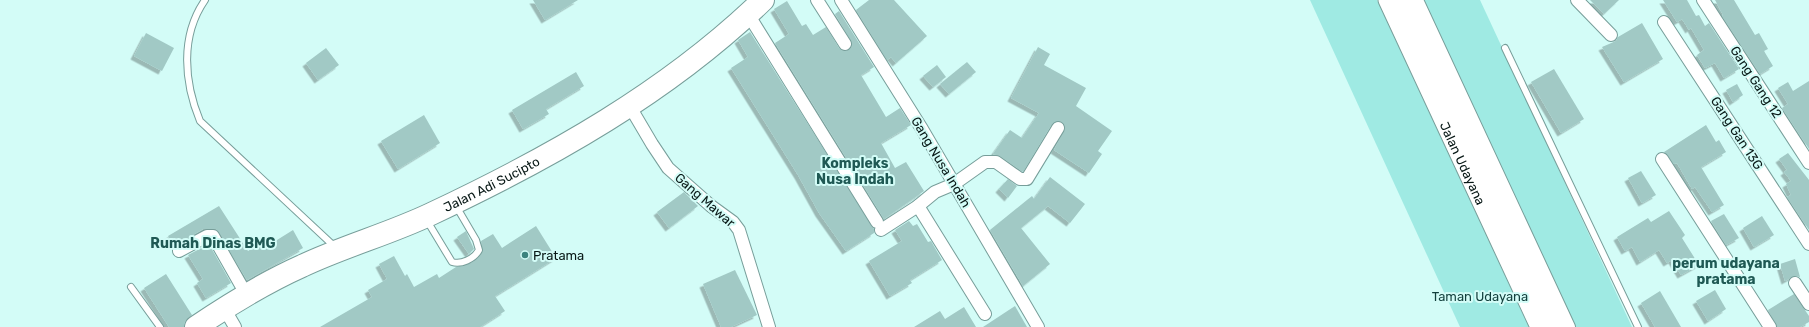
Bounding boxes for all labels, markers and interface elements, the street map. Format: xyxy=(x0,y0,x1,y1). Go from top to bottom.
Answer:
street label: Gang Gang 12 xyxy=(1726,43,1785,121)
street label: Gang Gan 13G xyxy=(1707,94,1766,173)
street label: Gang Nusa Indah xyxy=(907,114,974,211)
street label: Jalan Udayana xyxy=(1437,119,1489,207)
street label: Jalan Adi Sucipto xyxy=(441,153,542,215)
district label: Kompleks Nusa Indah xyxy=(816,155,894,188)
street label: Gang Mawar xyxy=(671,170,738,231)
district label: Rumah Dinas BMG xyxy=(150,235,276,252)
place label: Pratama xyxy=(533,248,584,263)
marker: Pratama xyxy=(520,250,530,260)
district label: perum udayana pratama xyxy=(1672,255,1780,288)
park label: Taman Udayana xyxy=(1432,289,1528,304)

